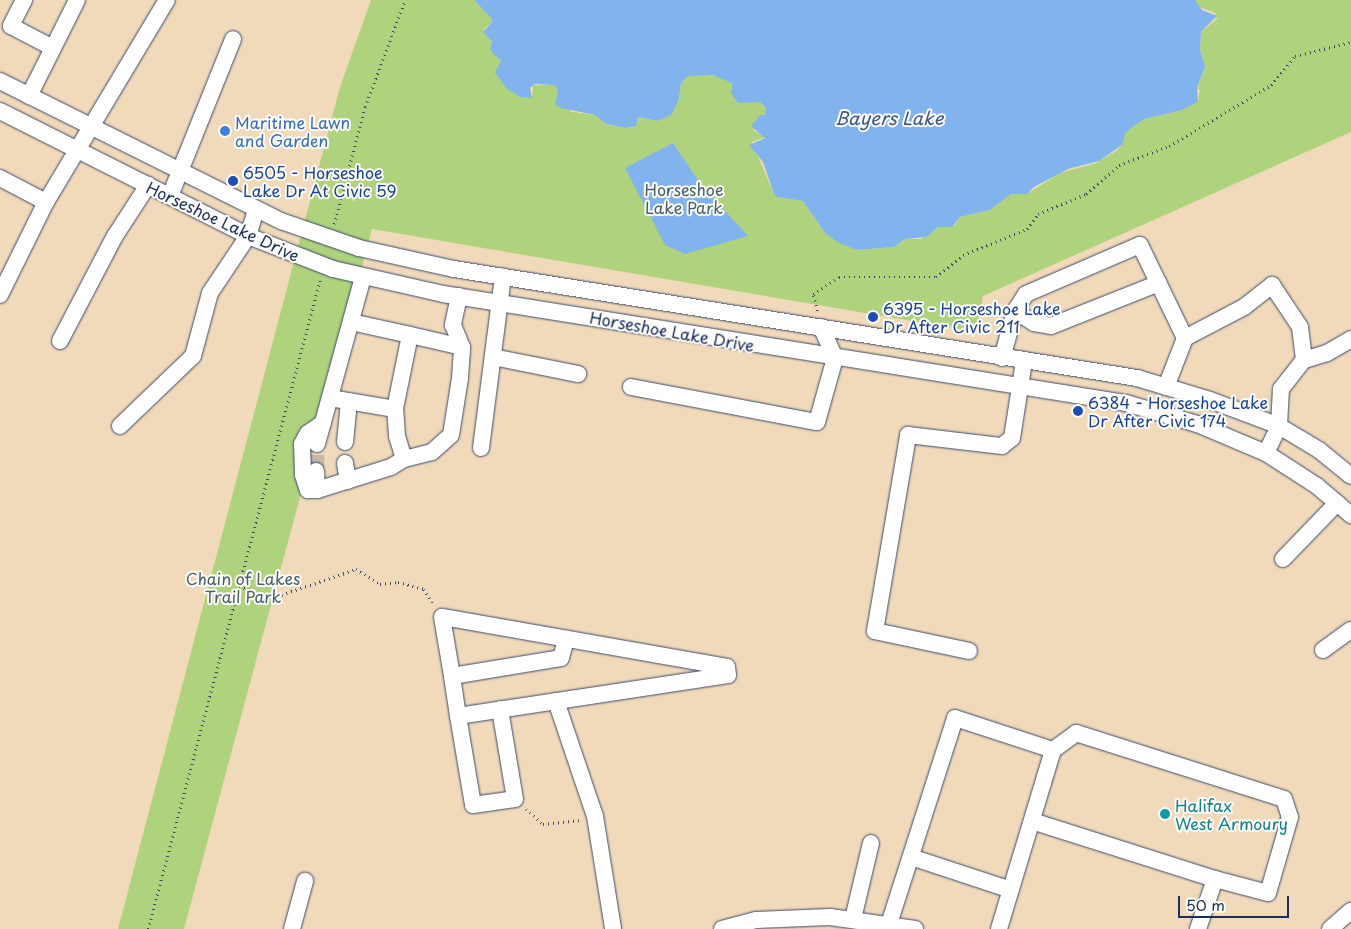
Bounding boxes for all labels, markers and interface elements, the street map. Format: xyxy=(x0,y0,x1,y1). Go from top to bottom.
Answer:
water label: Bayers Lake xyxy=(835,107,943,129)
place label: Maritime Lawn and Garden xyxy=(235,112,351,150)
marker: Maritime Lawn and Garden xyxy=(219,125,231,137)
place label: 6505 - Horseshoe Lake Dr At Civic 59 xyxy=(243,162,397,200)
marker: 6505 - Horseshoe Lake Dr At Civic 59 xyxy=(227,175,239,187)
street label: Horseshoe Lake Drive xyxy=(143,177,303,265)
park label: Horseshoe Lake Park xyxy=(645,179,723,217)
place label: 6395 - Horseshoe Lake Dr After Civic 211 xyxy=(883,298,1062,336)
street label: Horseshoe Lake Drive xyxy=(588,307,756,355)
marker: 6395 - Horseshoe Lake Dr After Civic 211 xyxy=(867,311,879,323)
place label: 6384 - Horseshoe Lake Dr After Civic 174 xyxy=(1088,392,1269,430)
marker: 6384 - Horseshoe Lake Dr After Civic 174 xyxy=(1072,405,1084,417)
park label: Chain of Lakes Trail Park xyxy=(186,568,300,606)
place label: Halifax West Armoury xyxy=(1175,795,1288,833)
marker: Halifax West Armoury xyxy=(1159,808,1171,820)
scale bar xyxy=(1181,886,1292,918)
text: 50 m xyxy=(1186,893,1225,916)

